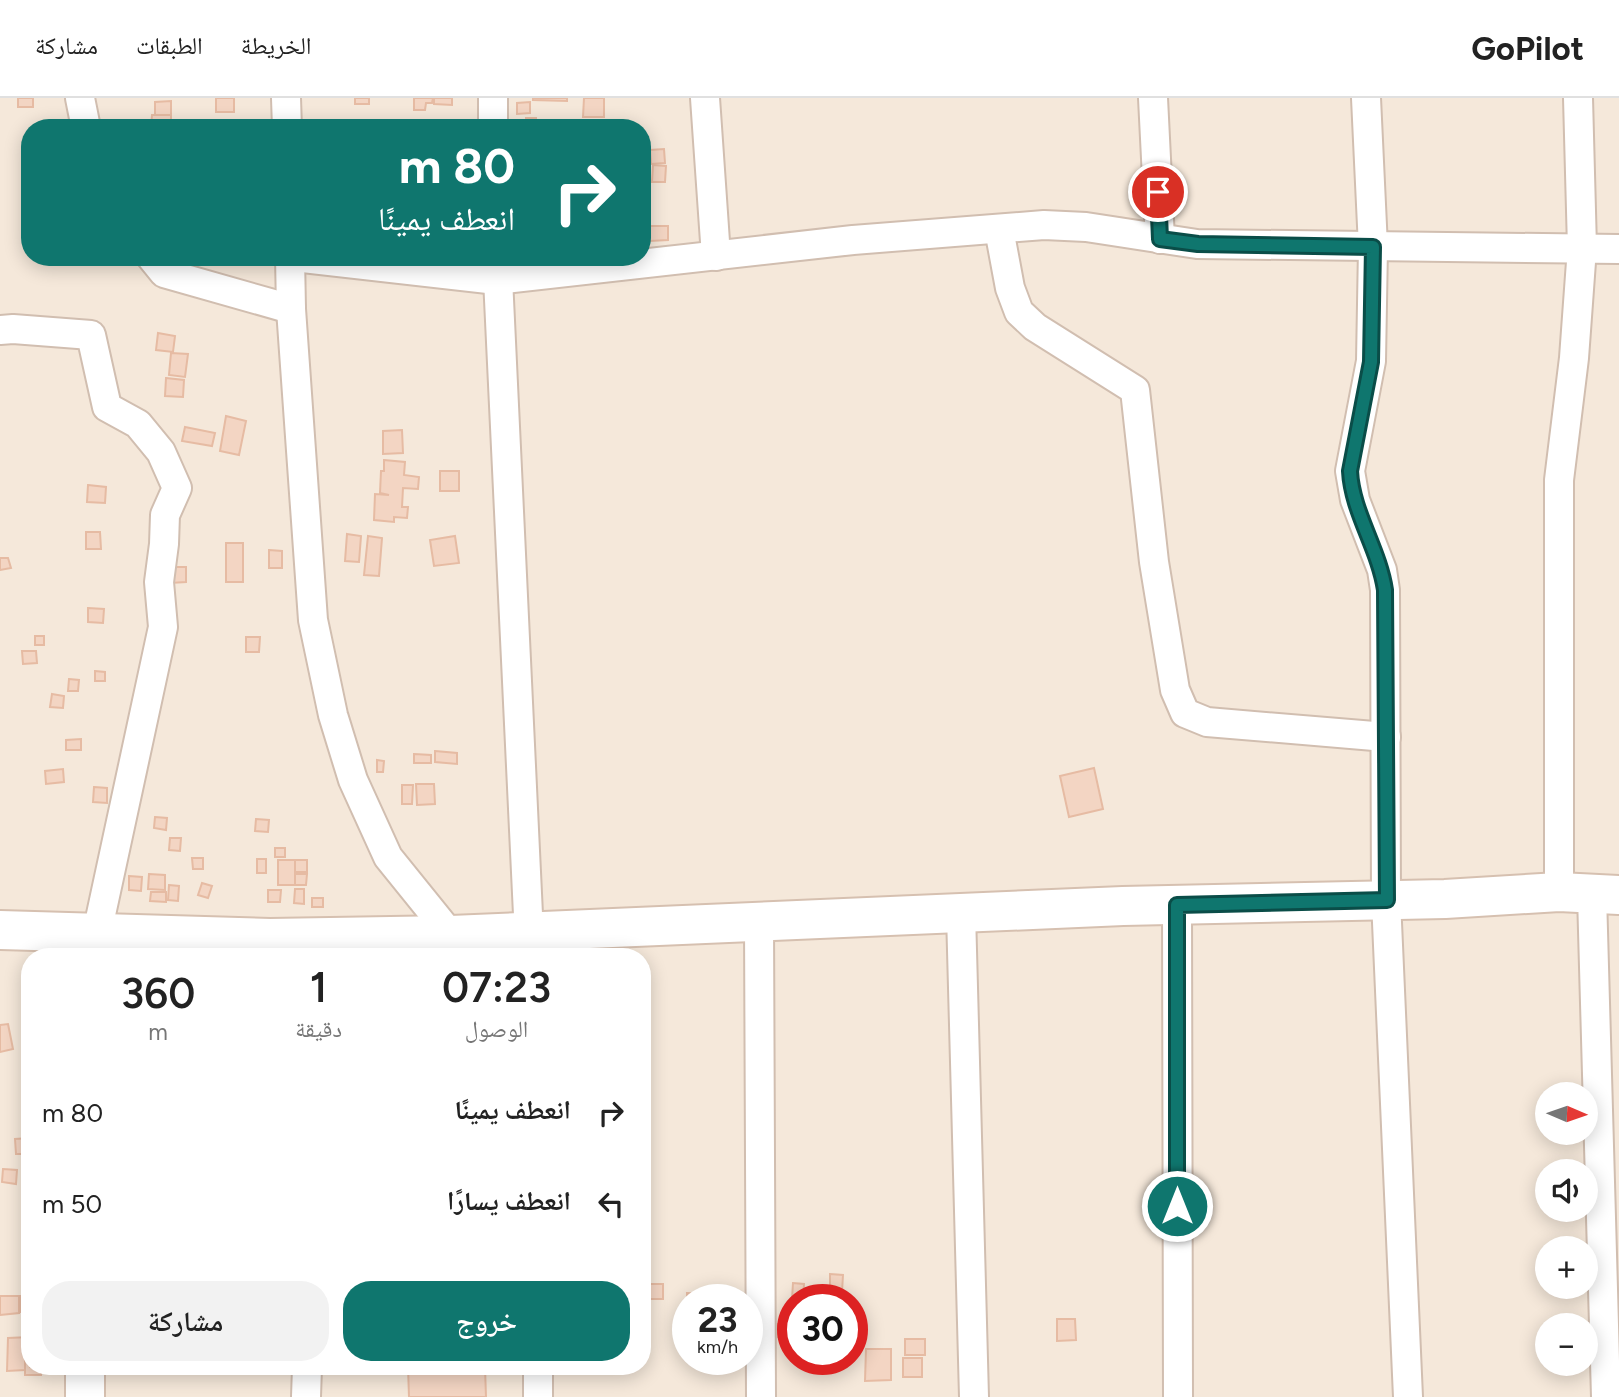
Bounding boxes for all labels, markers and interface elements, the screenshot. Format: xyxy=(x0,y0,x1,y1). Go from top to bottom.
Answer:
text: GoPilot xyxy=(1471,29,1584,68)
text: مشاركة xyxy=(35,31,98,60)
text: الطبقات xyxy=(136,31,203,60)
text: الخريطة xyxy=(241,31,311,60)
text: 80 m xyxy=(399,136,515,195)
icon: right xyxy=(539,147,630,238)
pin xyxy=(1128,162,1188,222)
icon: arrive xyxy=(1139,173,1177,211)
text: انعطف يمينًا xyxy=(378,200,515,238)
text: 1 xyxy=(310,962,327,1013)
text: 07:23 xyxy=(442,962,551,1013)
text: 360 xyxy=(121,968,195,1019)
text: دقيقة xyxy=(295,1015,342,1043)
text: الوصول xyxy=(465,1015,528,1043)
text: m xyxy=(148,1018,168,1046)
north arrow xyxy=(1535,1082,1598,1144)
map controls xyxy=(1535,1082,1598,1376)
text: انعطف يمينًا xyxy=(455,1094,571,1126)
icon: right xyxy=(592,1094,630,1132)
text: 80 m xyxy=(42,1097,103,1129)
button: sound xyxy=(1535,1159,1598,1222)
position arrow xyxy=(1140,1169,1214,1243)
text: انعطف يسارًا xyxy=(447,1185,571,1217)
icon: left xyxy=(592,1185,630,1223)
text: 50 m xyxy=(42,1188,102,1220)
button: + xyxy=(1535,1236,1598,1299)
button: مشاركة xyxy=(42,1281,329,1361)
button: خروج xyxy=(343,1281,630,1361)
speed limit sign: 30 xyxy=(777,1284,868,1375)
text: 23 xyxy=(698,1299,737,1341)
button: − xyxy=(1535,1313,1598,1376)
text: km/h xyxy=(697,1336,738,1358)

